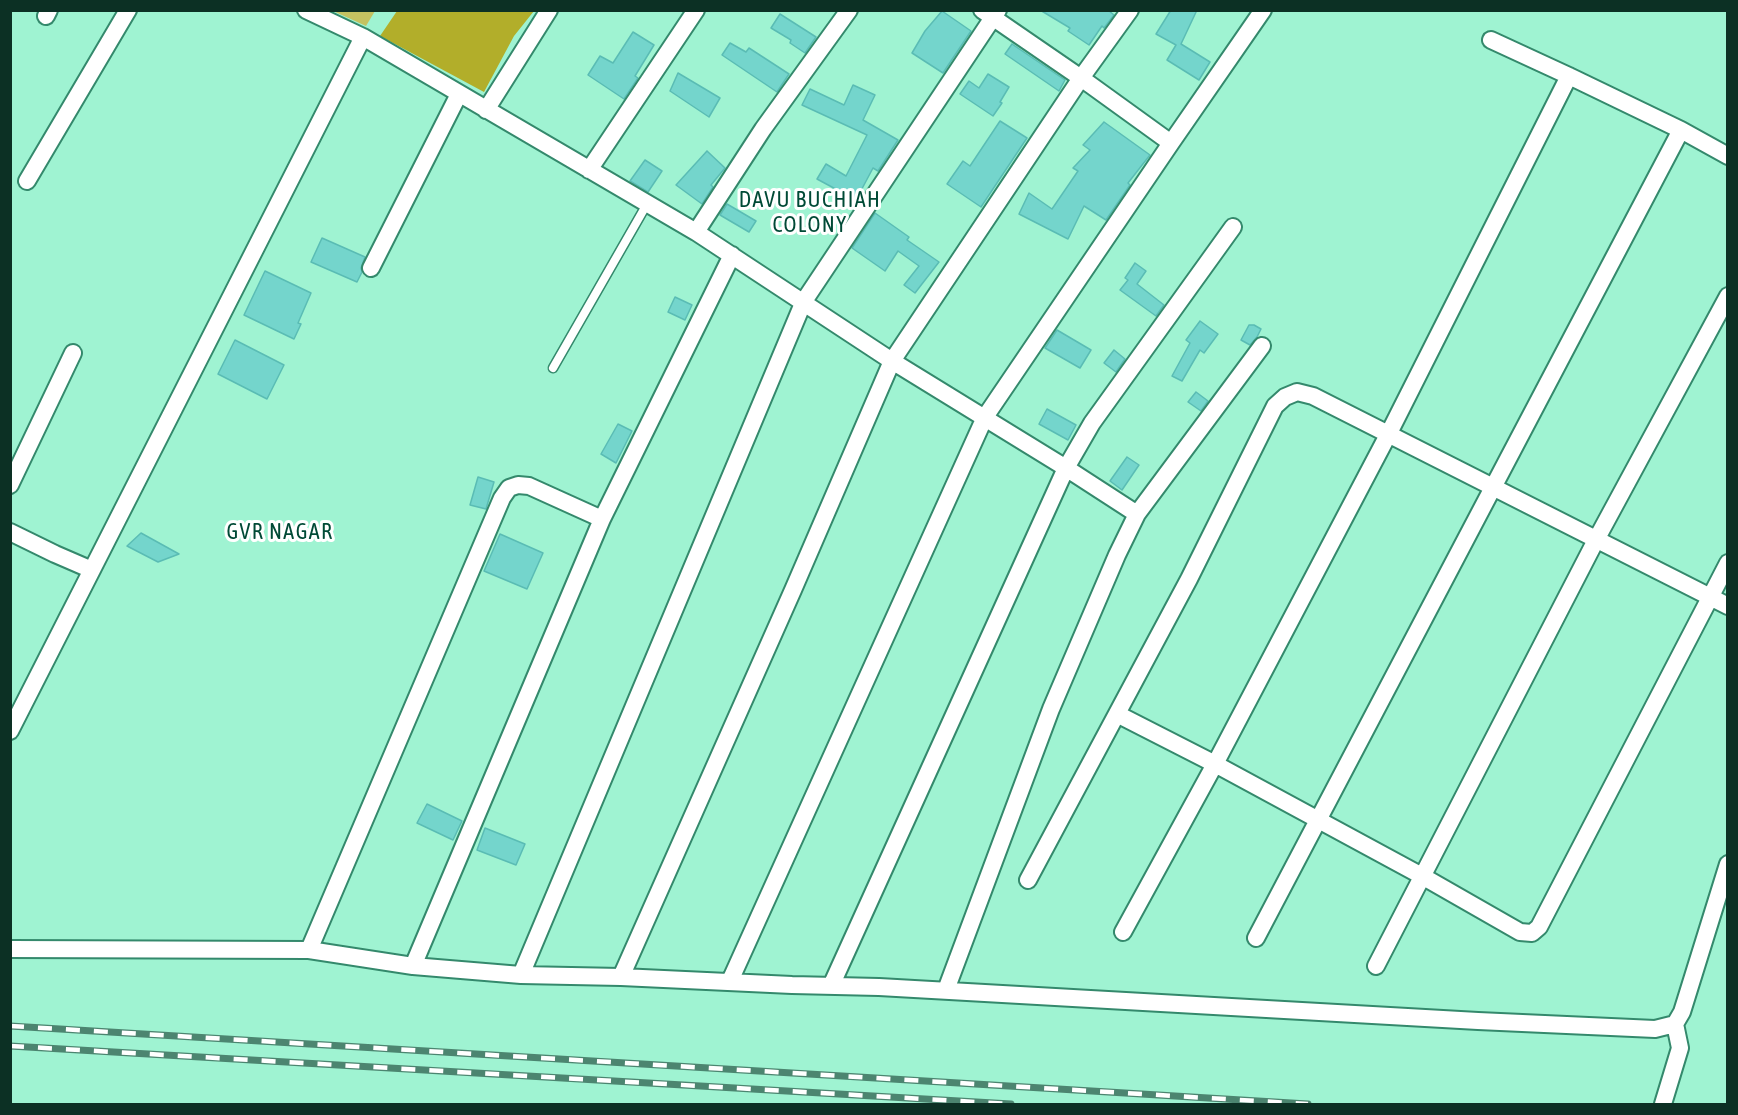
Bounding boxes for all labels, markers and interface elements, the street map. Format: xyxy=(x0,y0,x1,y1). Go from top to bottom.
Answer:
district label: DAVU BUCHIAH COLONY xyxy=(739,187,881,238)
district label: GVR NAGAR xyxy=(226,519,334,545)

